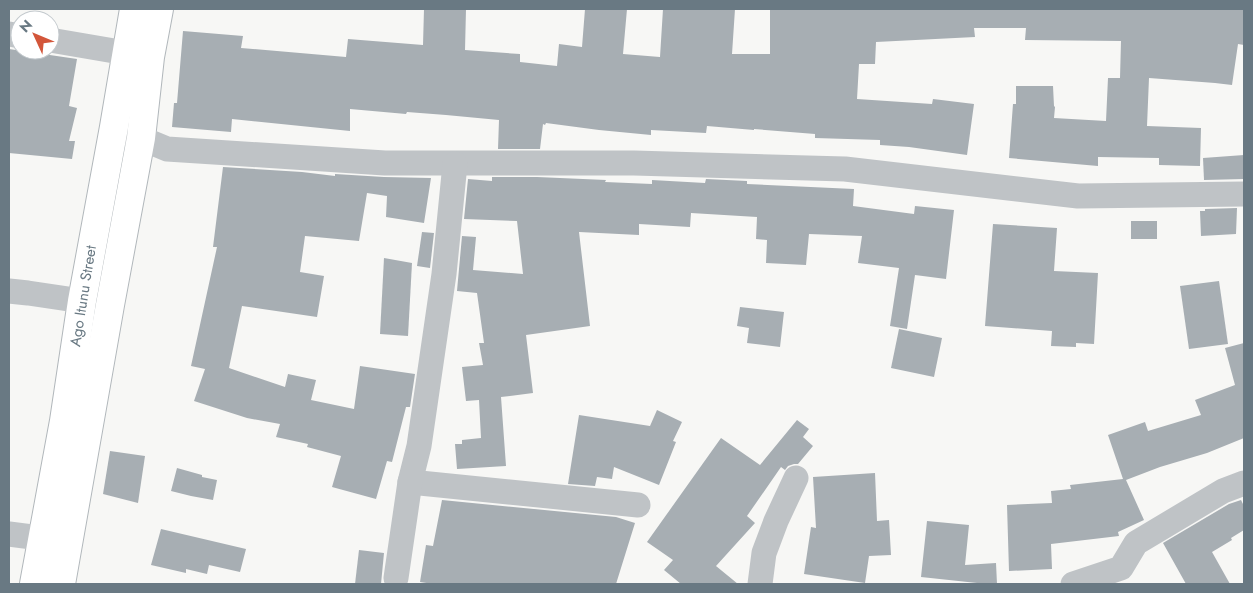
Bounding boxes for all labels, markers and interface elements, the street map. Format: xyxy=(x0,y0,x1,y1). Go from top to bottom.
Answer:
north arrow xyxy=(10,10,60,60)
text: N xyxy=(15,15,37,37)
street label: Ago Itunu Street xyxy=(64,243,102,348)

